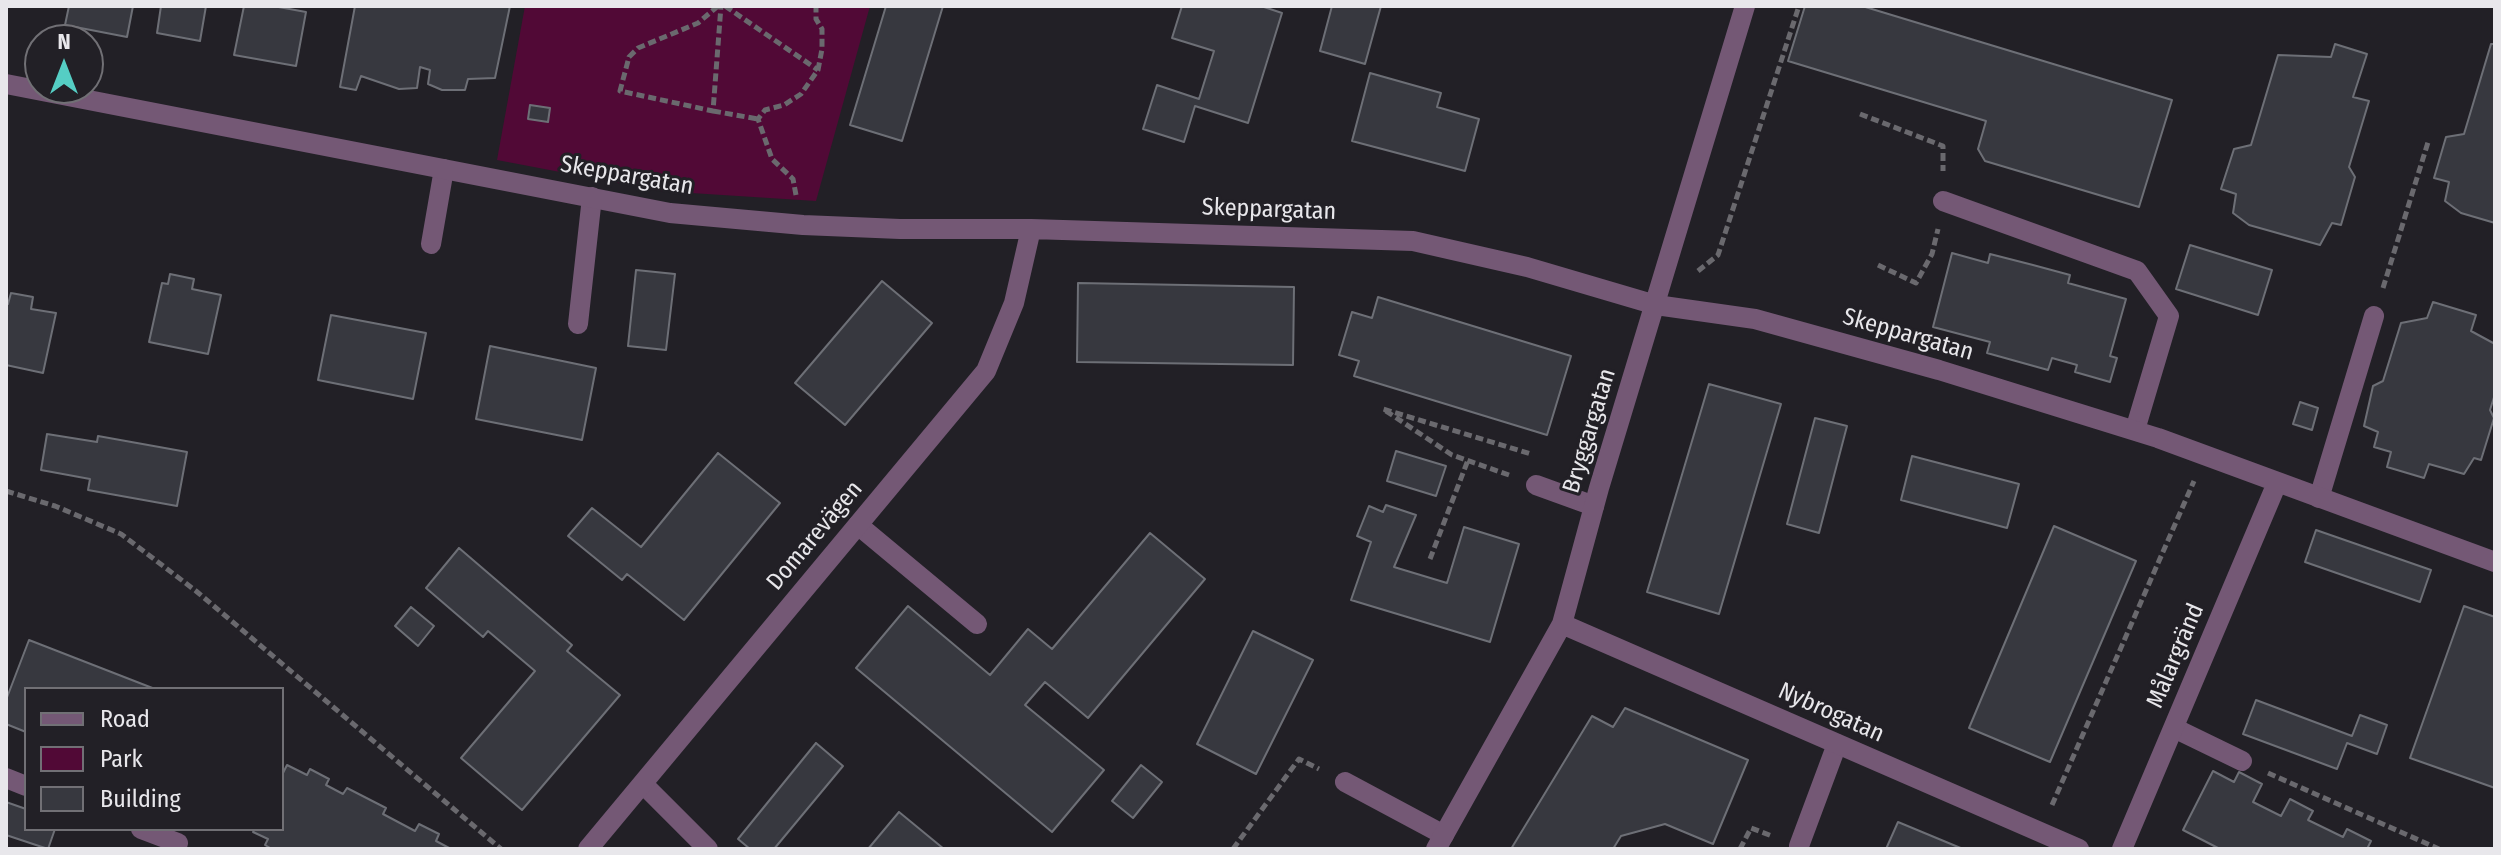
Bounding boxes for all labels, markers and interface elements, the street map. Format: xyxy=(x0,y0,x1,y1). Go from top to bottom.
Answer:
north arrow xyxy=(24,24,104,104)
text: N xyxy=(57,28,71,55)
street label: Skeppargatan xyxy=(558,150,696,202)
street label: Skeppargatan xyxy=(1201,193,1337,227)
street label: Skeppargatan xyxy=(1839,303,1977,367)
street label: Bryggargatan xyxy=(1557,365,1623,497)
street label: Domarevägen xyxy=(761,476,869,596)
street label: Målargränd xyxy=(2141,599,2211,713)
street label: Nybrogatan xyxy=(1774,677,1888,749)
legend xyxy=(24,687,284,831)
text: Road xyxy=(100,705,150,733)
text: Park xyxy=(100,745,143,773)
text: Building xyxy=(100,785,181,813)

